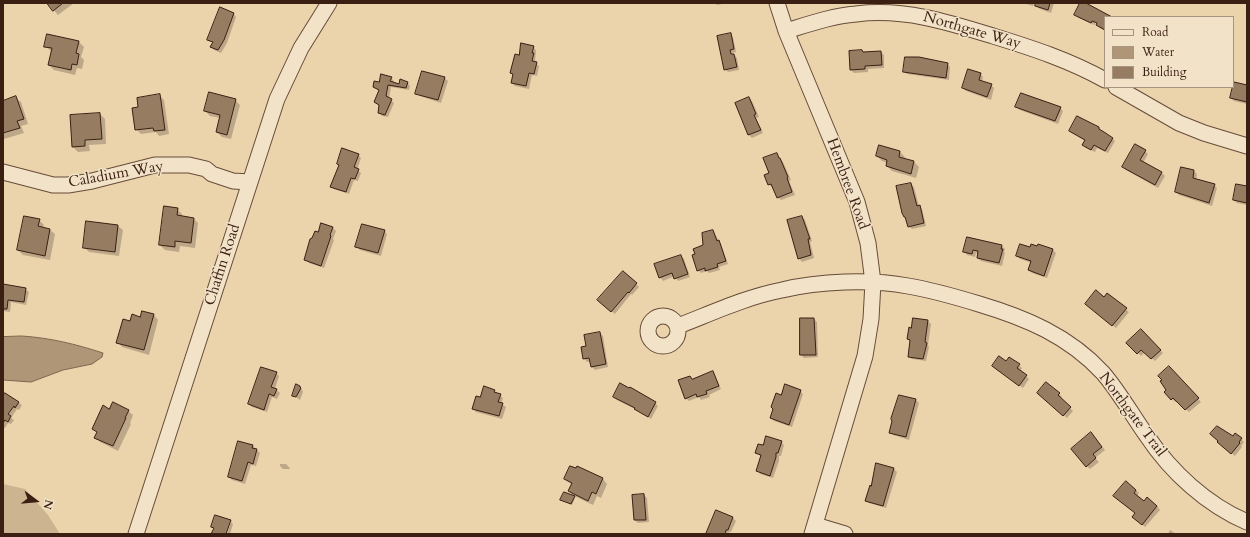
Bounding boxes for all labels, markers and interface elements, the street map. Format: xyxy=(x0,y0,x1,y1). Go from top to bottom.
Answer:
street label: Northgate Way xyxy=(921,8,1023,54)
legend xyxy=(1104,16,1234,88)
text: Road xyxy=(1142,24,1168,40)
text: Water xyxy=(1142,44,1174,60)
text: Building xyxy=(1142,64,1186,80)
street label: Hembree Road xyxy=(822,136,872,232)
street label: Caladium Way xyxy=(67,158,165,192)
street label: Chaffin Road xyxy=(201,222,245,308)
street label: Northgate Trail xyxy=(1094,369,1170,461)
north arrow xyxy=(16,481,56,521)
text: N xyxy=(39,498,57,511)

